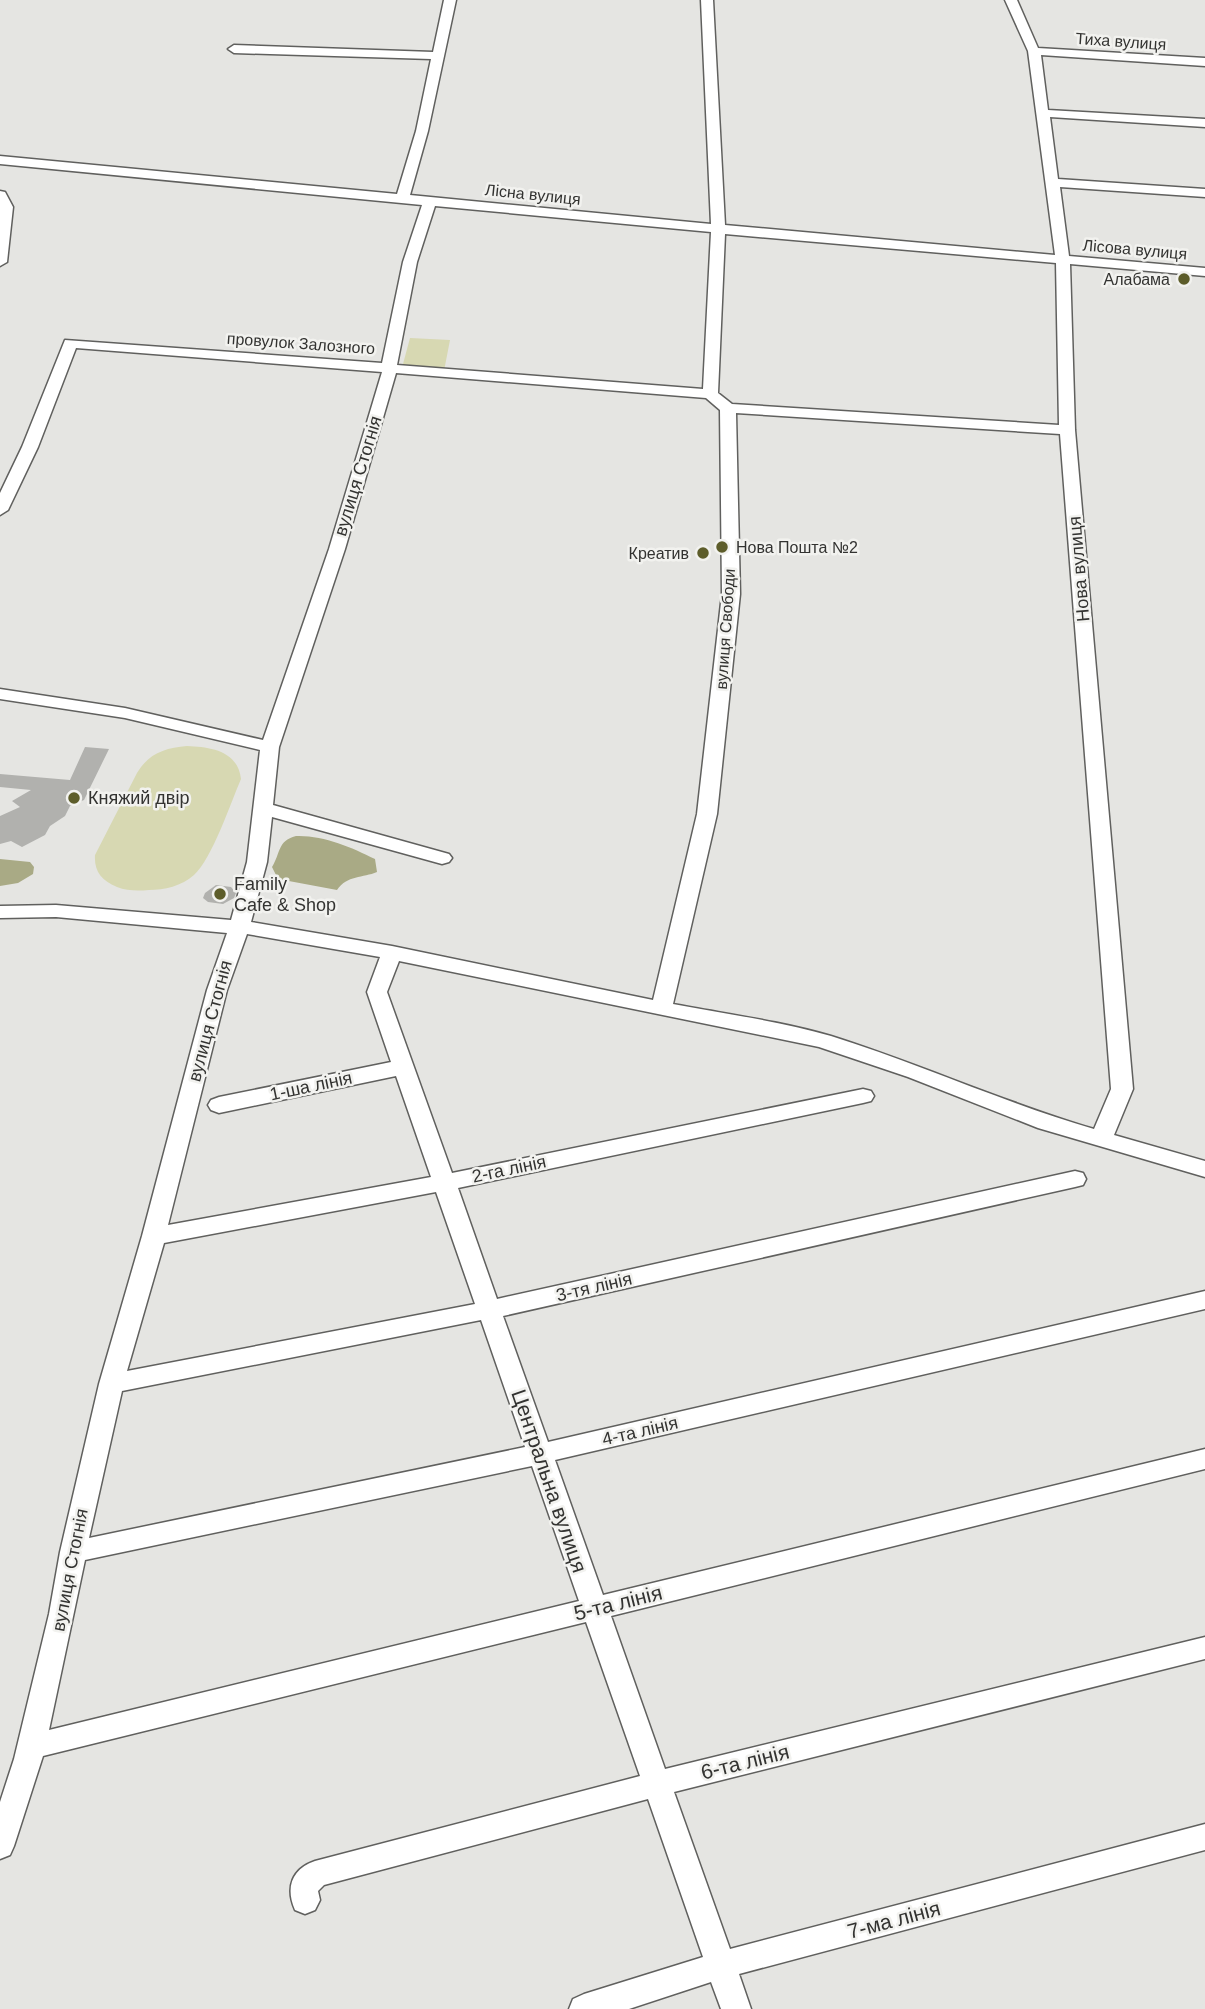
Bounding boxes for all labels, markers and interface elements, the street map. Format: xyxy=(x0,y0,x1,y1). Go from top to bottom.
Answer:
street label: Тиха вулиця xyxy=(1075,30,1167,53)
street label: Лісна вулиця xyxy=(484,181,582,208)
street label: Лісова вулиця xyxy=(1082,236,1188,263)
place label: Алабама xyxy=(1104,271,1170,288)
marker: Алабама xyxy=(1176,271,1192,287)
street label: провулок Залозного xyxy=(226,330,376,357)
street label: вулиця Стогнія xyxy=(330,413,386,539)
street label: Нова вулиця xyxy=(1064,515,1094,623)
marker: Нова Пошта №2 xyxy=(714,539,730,555)
place label: Нова Пошта №2 xyxy=(736,539,858,556)
place label: Креатив xyxy=(629,545,689,562)
marker: Креатив xyxy=(695,545,711,561)
street label: вулиця Свободи xyxy=(713,568,738,690)
place label: Княжий двір xyxy=(88,788,189,808)
marker: Княжий двір xyxy=(66,790,82,806)
place label: Family Cafe & Shop xyxy=(234,874,336,915)
marker: Family Cafe & Shop xyxy=(212,886,228,902)
street label: вулиця Стогнія xyxy=(184,958,236,1084)
street label: 1-ша лінія xyxy=(268,1068,354,1104)
street label: 2-га лінія xyxy=(470,1151,548,1187)
street label: 3-тя лінія xyxy=(554,1269,634,1305)
street label: Центральна вулиця xyxy=(507,1386,592,1575)
street label: 4-та лінія xyxy=(600,1413,680,1449)
street label: вулиця Стогнія xyxy=(48,1507,92,1633)
street label: 5-та лінія xyxy=(571,1580,664,1625)
street label: 6-та лінія xyxy=(698,1739,791,1784)
street label: 7-ма лінія xyxy=(845,1896,943,1943)

